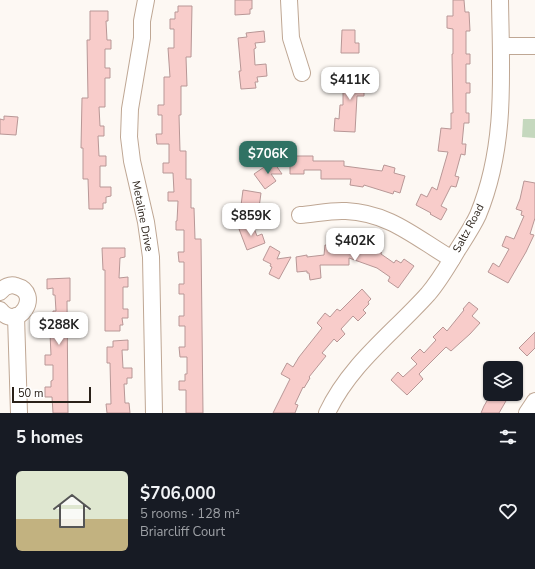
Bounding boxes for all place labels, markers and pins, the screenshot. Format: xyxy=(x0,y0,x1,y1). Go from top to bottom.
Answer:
pin: $411K xyxy=(322,67,378,101)
pin: $706K xyxy=(240,141,296,175)
pin: $859K xyxy=(223,203,279,237)
pin: $402K xyxy=(327,228,383,262)
pin: $288K xyxy=(31,312,87,346)

